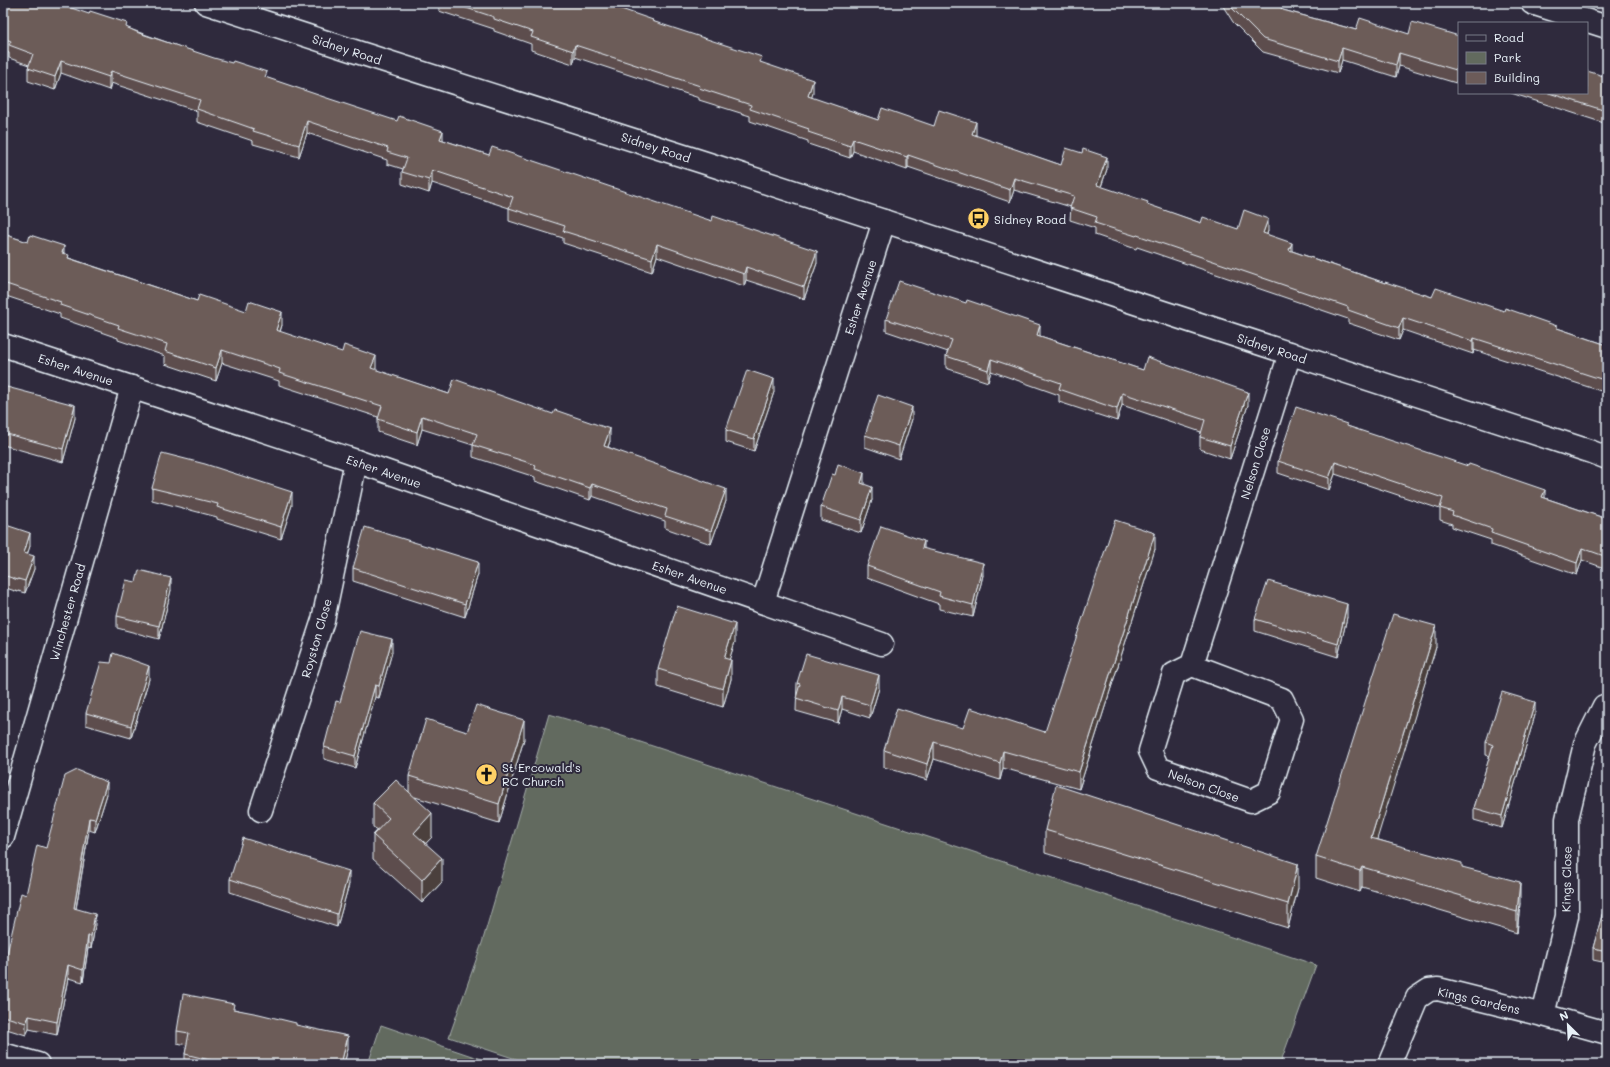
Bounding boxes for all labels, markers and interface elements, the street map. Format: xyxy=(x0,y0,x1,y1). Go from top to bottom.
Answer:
legend xyxy=(1458,22,1588,94)
text: Road xyxy=(1494,29,1524,45)
street label: Sidney Road xyxy=(310,30,384,68)
text: Park xyxy=(1494,49,1521,65)
text: Building xyxy=(1494,69,1540,85)
street label: Sidney Road xyxy=(619,128,693,166)
bus stop icon: Sidney Road xyxy=(966,206,992,232)
place label: Sidney Road xyxy=(994,211,1067,227)
street label: Esher Avenue xyxy=(840,257,880,337)
street label: Sidney Road xyxy=(1235,329,1309,367)
street label: Esher Avenue xyxy=(36,349,116,389)
street label: Nelson Close xyxy=(1236,425,1274,501)
street label: Esher Avenue xyxy=(344,451,424,491)
street label: Esher Avenue xyxy=(650,557,730,597)
street label: Winchester Road xyxy=(45,561,89,662)
street label: Royston Close xyxy=(297,597,335,679)
place label: St Ercowald's RC Church xyxy=(502,759,581,789)
church icon: St Ercowald's RC Church xyxy=(474,761,500,787)
street label: Nelson Close xyxy=(1166,765,1242,805)
street label: Kings Close xyxy=(1557,846,1575,912)
street label: Kings Gardens xyxy=(1436,983,1522,1017)
north arrow xyxy=(1548,1005,1588,1045)
text: N xyxy=(1557,1007,1571,1024)

